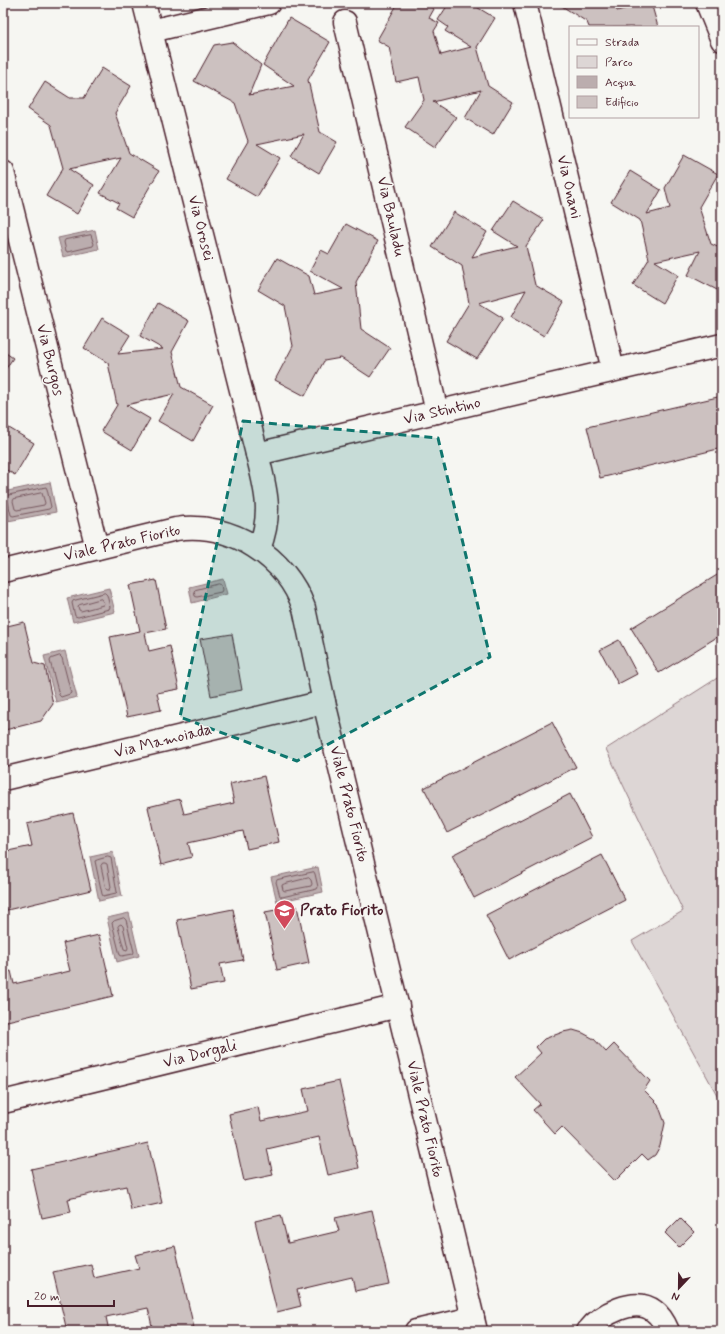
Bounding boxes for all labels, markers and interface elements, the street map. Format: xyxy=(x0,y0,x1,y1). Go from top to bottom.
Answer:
legend xyxy=(569,26,699,118)
text: Strada xyxy=(605,35,639,51)
text: Parco xyxy=(605,55,633,71)
text: Acqua xyxy=(605,75,636,91)
text: Edificio xyxy=(605,95,639,111)
street label: Via Onani xyxy=(551,153,587,221)
street label: Via Bauladu xyxy=(372,175,410,259)
street label: Via Orosei xyxy=(183,193,219,263)
street label: Via Burgos xyxy=(30,322,69,398)
street label: Via Stintino xyxy=(401,392,483,430)
street label: Viale Prato Fiorito xyxy=(62,519,182,567)
street label: Via Mamoiada xyxy=(112,719,214,763)
street label: Viale Prato Fiorito xyxy=(324,744,374,864)
school or university icon: Prato Fiorito xyxy=(271,897,297,930)
place label: Prato Fiorito xyxy=(300,900,384,921)
street label: Via Dorgali xyxy=(161,1035,239,1074)
street label: Viale Prato Fiorito xyxy=(401,1059,449,1179)
north arrow xyxy=(659,1268,699,1308)
scale bar xyxy=(28,1282,114,1308)
text: N xyxy=(670,1288,682,1304)
text: 20 m xyxy=(34,1289,60,1305)

